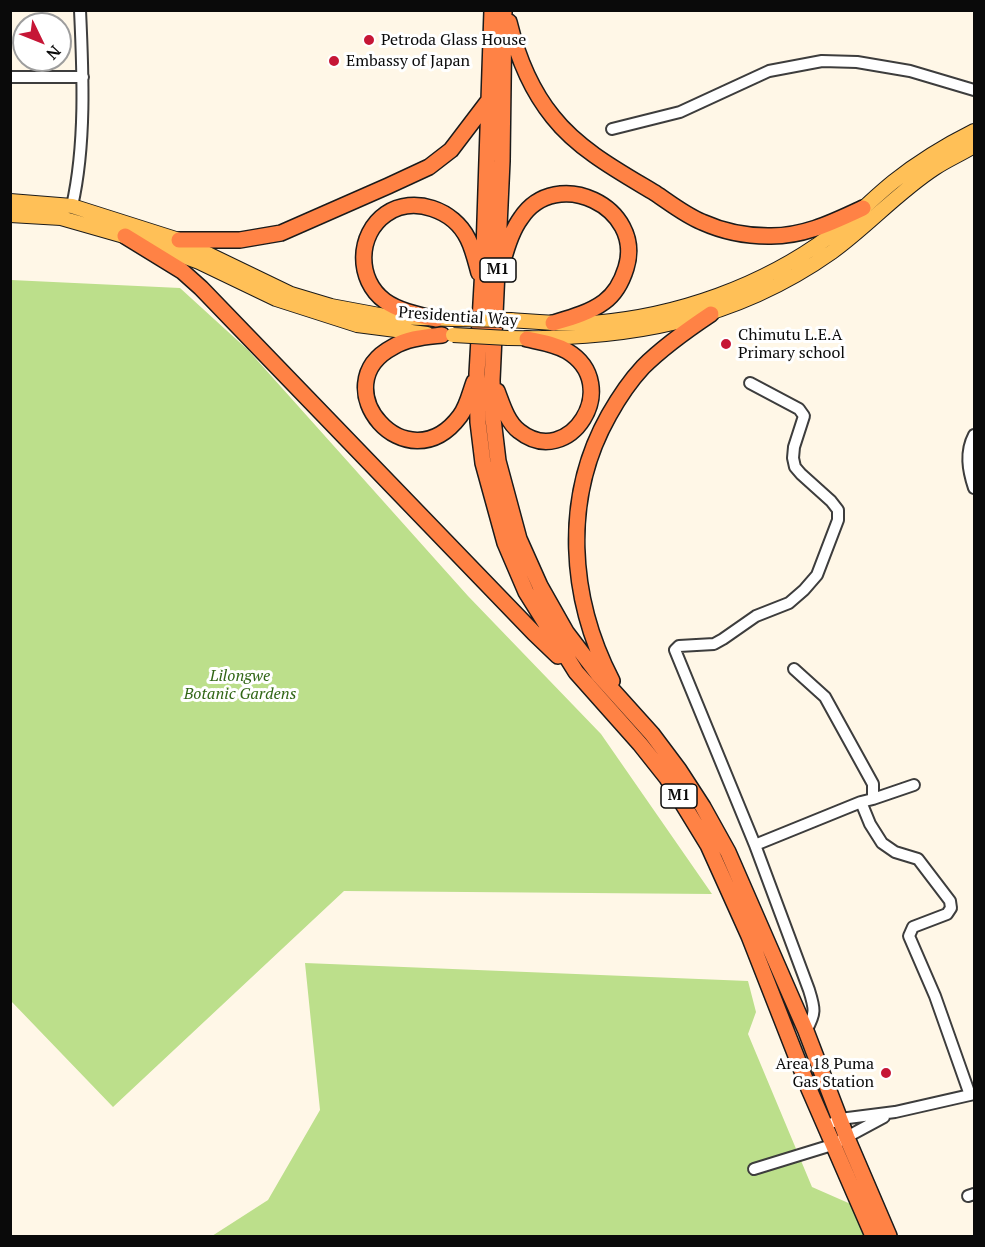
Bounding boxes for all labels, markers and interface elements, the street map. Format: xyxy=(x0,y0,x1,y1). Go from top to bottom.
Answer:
north arrow xyxy=(12,12,72,72)
place label: Petroda Glass House xyxy=(381,30,526,50)
marker: Petroda Glass House xyxy=(362,33,376,47)
text: N xyxy=(42,41,66,65)
place label: Embassy of Japan xyxy=(346,51,470,71)
marker: Embassy of Japan xyxy=(327,54,341,68)
road number: M1 xyxy=(480,258,516,282)
street label: Presidential Way xyxy=(398,303,518,331)
place label: Chimutu L.E.A Primary school xyxy=(738,325,845,363)
marker: Chimutu L.E.A Primary school xyxy=(719,337,733,351)
park label: Lilongwe Botanic Gardens xyxy=(184,666,296,704)
road number: M1 xyxy=(661,784,697,808)
place label: Area 18 Puma Gas Station xyxy=(775,1054,874,1092)
marker: Area 18 Puma Gas Station xyxy=(879,1066,893,1080)

